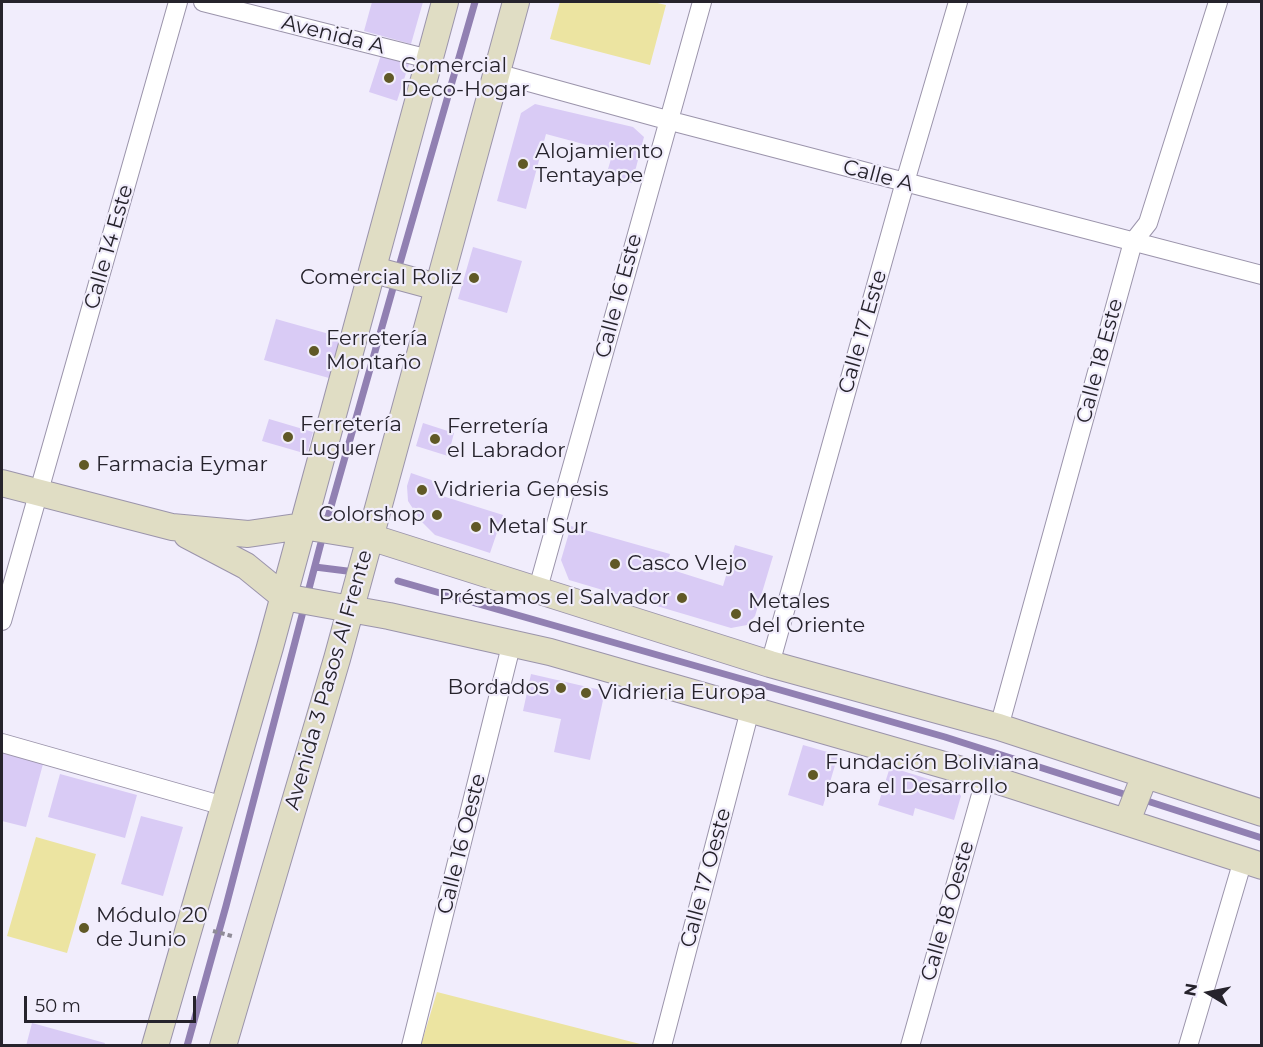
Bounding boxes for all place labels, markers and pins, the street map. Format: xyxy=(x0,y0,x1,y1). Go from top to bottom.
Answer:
place label: Comercial Deco-Hogar xyxy=(401,53,530,103)
marker: Comercial Deco-Hogar xyxy=(382,71,396,85)
place label: Alojamiento Tentayape xyxy=(535,139,663,189)
marker: Alojamiento Tentayape xyxy=(516,157,530,171)
place label: Comercial Roliz xyxy=(300,265,462,291)
marker: Comercial Roliz xyxy=(467,271,481,285)
place label: Ferretería Montaño xyxy=(326,326,428,376)
marker: Ferretería Montaño xyxy=(307,344,321,358)
place label: Ferretería Luguer xyxy=(300,412,402,462)
place label: Ferretería el Labrador xyxy=(447,414,566,464)
marker: Ferretería Luguer xyxy=(281,430,295,444)
marker: Ferretería el Labrador xyxy=(428,432,442,446)
place label: Farmacia Eymar xyxy=(96,452,268,478)
marker: Farmacia Eymar xyxy=(77,458,91,472)
place label: Vidrieria Genesis xyxy=(434,477,609,503)
marker: Vidrieria Genesis xyxy=(415,483,429,497)
place label: Colorshop xyxy=(318,502,425,528)
marker: Colorshop xyxy=(430,508,444,522)
place label: Metal Sur xyxy=(488,514,588,540)
marker: Metal Sur xyxy=(469,520,483,534)
place label: Casco VIejo xyxy=(627,551,747,577)
marker: Casco VIejo xyxy=(608,557,622,571)
place label: Préstamos el Salvador xyxy=(439,585,670,611)
place label: Metales del Oriente xyxy=(748,589,865,639)
marker: Préstamos el Salvador xyxy=(675,591,689,605)
marker: Metales del Oriente xyxy=(729,607,743,621)
place label: Bordados xyxy=(448,675,549,701)
place label: Vidrieria Europa xyxy=(598,680,766,706)
marker: Bordados xyxy=(554,681,568,695)
marker: Vidrieria Europa xyxy=(579,686,593,700)
place label: Fundación Boliviana para el Desarrollo xyxy=(825,750,1039,800)
marker: Fundación Boliviana para el Desarrollo xyxy=(806,768,820,782)
place label: Módulo 20 de Junio xyxy=(96,903,208,953)
marker: Módulo 20 de Junio xyxy=(77,921,91,935)

